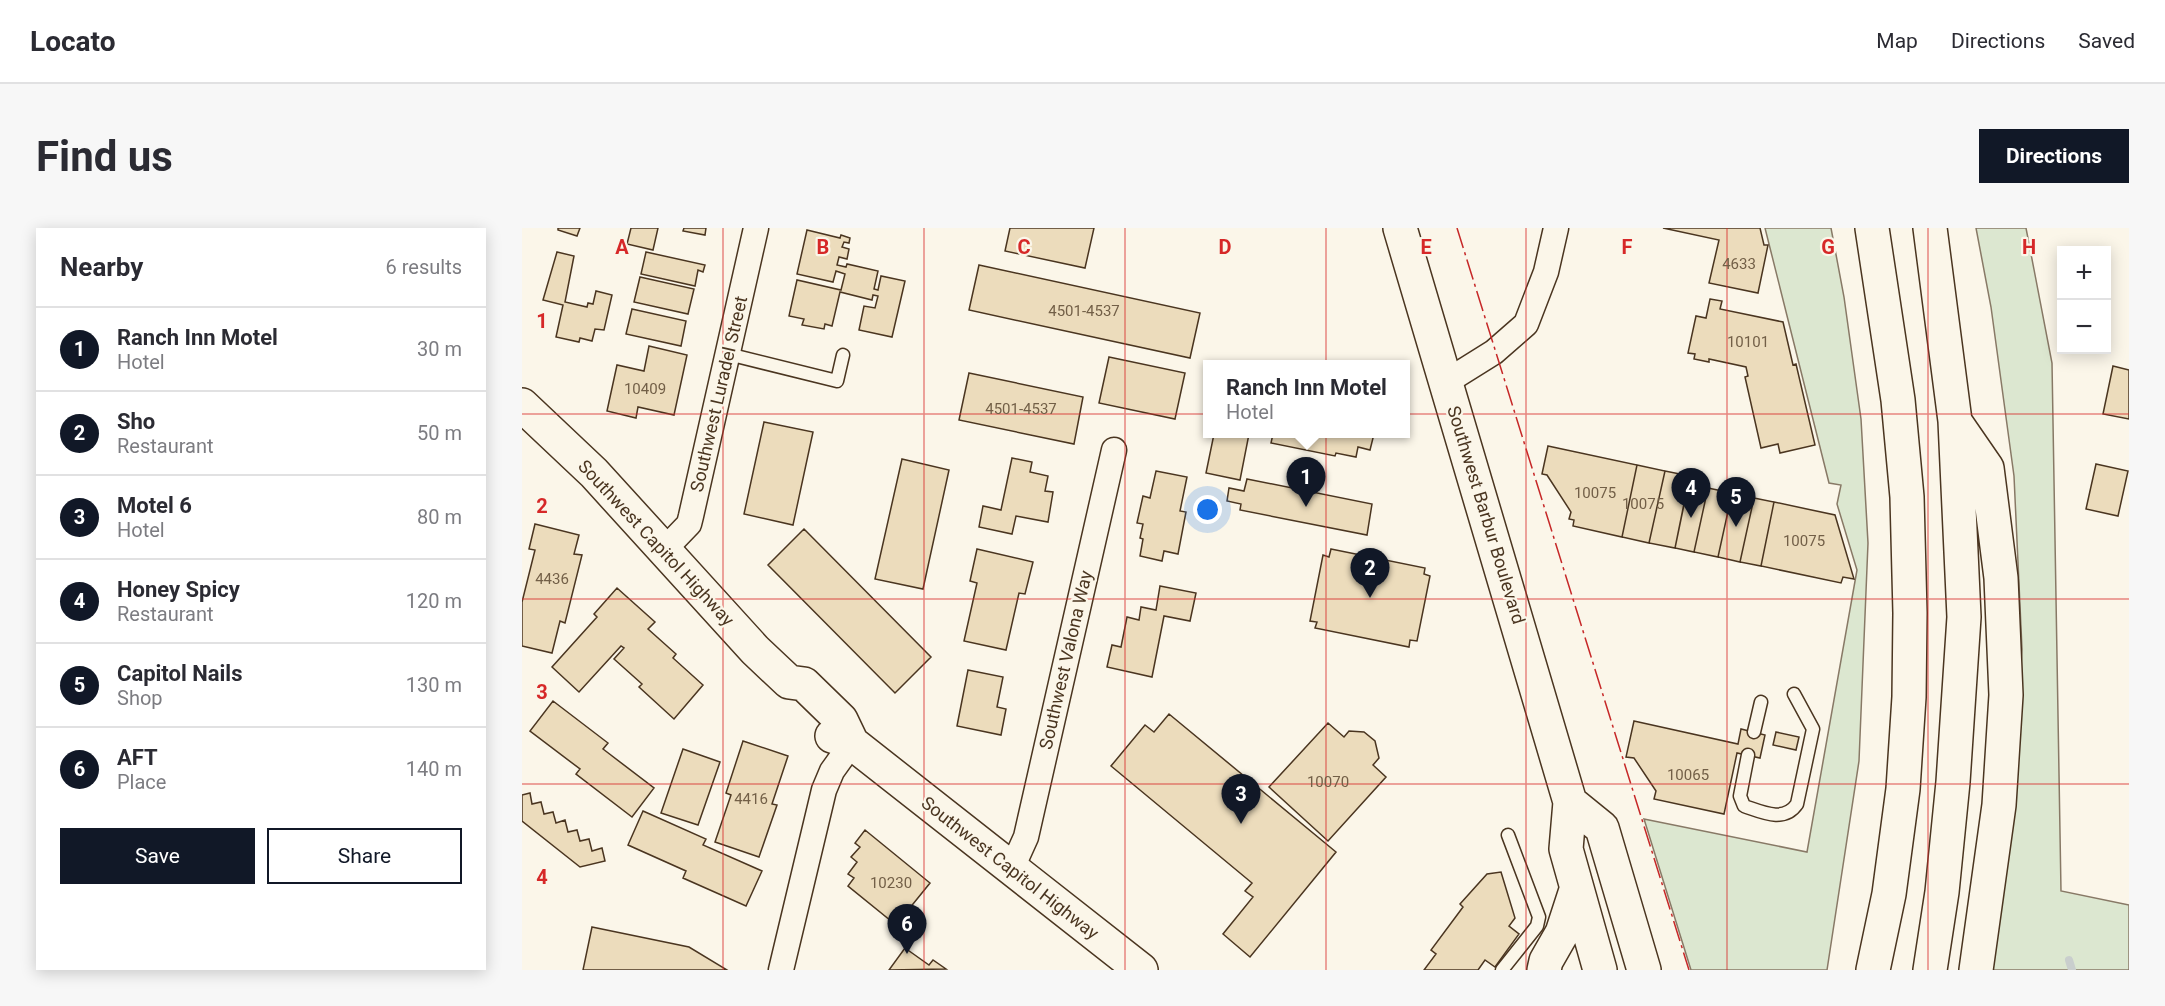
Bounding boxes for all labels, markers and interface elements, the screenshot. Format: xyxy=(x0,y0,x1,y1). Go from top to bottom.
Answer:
text: Locato xyxy=(30,25,115,58)
text: Map xyxy=(1876,29,1918,53)
text: Directions xyxy=(1951,29,2045,53)
text: Saved xyxy=(2078,29,2135,53)
button: Directions xyxy=(1979,129,2129,183)
text: Find us xyxy=(36,132,173,181)
text: A xyxy=(615,235,629,259)
text: B xyxy=(817,235,829,259)
text: C xyxy=(1017,235,1031,259)
text: D xyxy=(1219,235,1232,259)
text: E xyxy=(1420,235,1432,259)
text: F xyxy=(1622,235,1633,259)
text: G xyxy=(1821,235,1835,259)
text: H xyxy=(2022,235,2036,259)
map controls xyxy=(2057,246,2111,354)
button: + xyxy=(2057,246,2111,300)
text: Nearby xyxy=(60,252,143,282)
text: 6 results xyxy=(386,255,462,279)
house number: 4633 xyxy=(1722,255,1756,273)
street label: Southwest Luradel Street xyxy=(686,294,751,494)
button: − xyxy=(2057,300,2111,354)
house number: 4501-4537 xyxy=(1048,302,1120,320)
text: 1 xyxy=(536,309,548,333)
text: Ranch Inn Motel xyxy=(117,325,278,350)
house number: 10101 xyxy=(1727,333,1769,351)
text: 1 xyxy=(74,337,85,361)
text: 30 m xyxy=(417,337,462,361)
text: Hotel xyxy=(117,350,165,374)
popup xyxy=(1203,360,1410,438)
text: Ranch Inn Motel xyxy=(1226,375,1387,400)
house number: 10409 xyxy=(624,380,666,398)
house number: 4501-4537 xyxy=(985,400,1057,418)
text: Hotel xyxy=(1226,400,1274,424)
street label: Southwest Barbur Boulevard xyxy=(1443,403,1530,626)
text: Sho xyxy=(117,409,155,434)
text: 2 xyxy=(74,421,85,445)
text: 50 m xyxy=(417,421,462,445)
text: Restaurant xyxy=(117,434,214,458)
street label: Southwest Capitol Highway xyxy=(574,455,739,630)
pin: 1 xyxy=(1286,458,1326,507)
pin: 4 xyxy=(1672,468,1710,518)
pin: 5 xyxy=(1716,478,1756,527)
house number: 10075 xyxy=(1574,484,1616,502)
text: Motel 6 xyxy=(117,493,192,518)
text: 2 xyxy=(536,494,548,518)
your location xyxy=(1193,495,1222,524)
house number: 10075 xyxy=(1622,495,1664,513)
text: 3 xyxy=(74,505,85,529)
text: 80 m xyxy=(417,505,462,529)
text: Hotel xyxy=(117,518,165,542)
house number: 10075 xyxy=(1783,532,1825,550)
pin: 2 xyxy=(1350,548,1390,598)
street label: Southwest Valona Way xyxy=(1035,568,1096,751)
house number: 4436 xyxy=(535,570,569,588)
text: Honey Spicy xyxy=(117,577,240,602)
text: 4 xyxy=(74,589,85,613)
text: 120 m xyxy=(406,589,462,613)
text: Restaurant xyxy=(117,602,214,626)
text: Capitol Nails xyxy=(117,661,242,686)
text: 5 xyxy=(74,673,85,697)
text: 130 m xyxy=(406,673,462,697)
text: 3 xyxy=(536,680,548,704)
text: Shop xyxy=(117,686,163,710)
text: AFT xyxy=(117,745,158,770)
text: 6 xyxy=(74,757,85,781)
text: 140 m xyxy=(406,757,462,781)
house number: 10065 xyxy=(1667,766,1709,784)
text: Place xyxy=(117,770,166,794)
house number: 10070 xyxy=(1307,773,1349,791)
pin: 3 xyxy=(1222,774,1260,824)
house number: 4416 xyxy=(734,790,768,808)
street label: Southwest Capitol Highway xyxy=(917,792,1103,944)
button: Save xyxy=(60,828,255,884)
button: Share xyxy=(267,828,462,884)
text: 4 xyxy=(536,865,548,889)
house number: 10230 xyxy=(870,874,912,892)
pin: 6 xyxy=(888,904,926,954)

